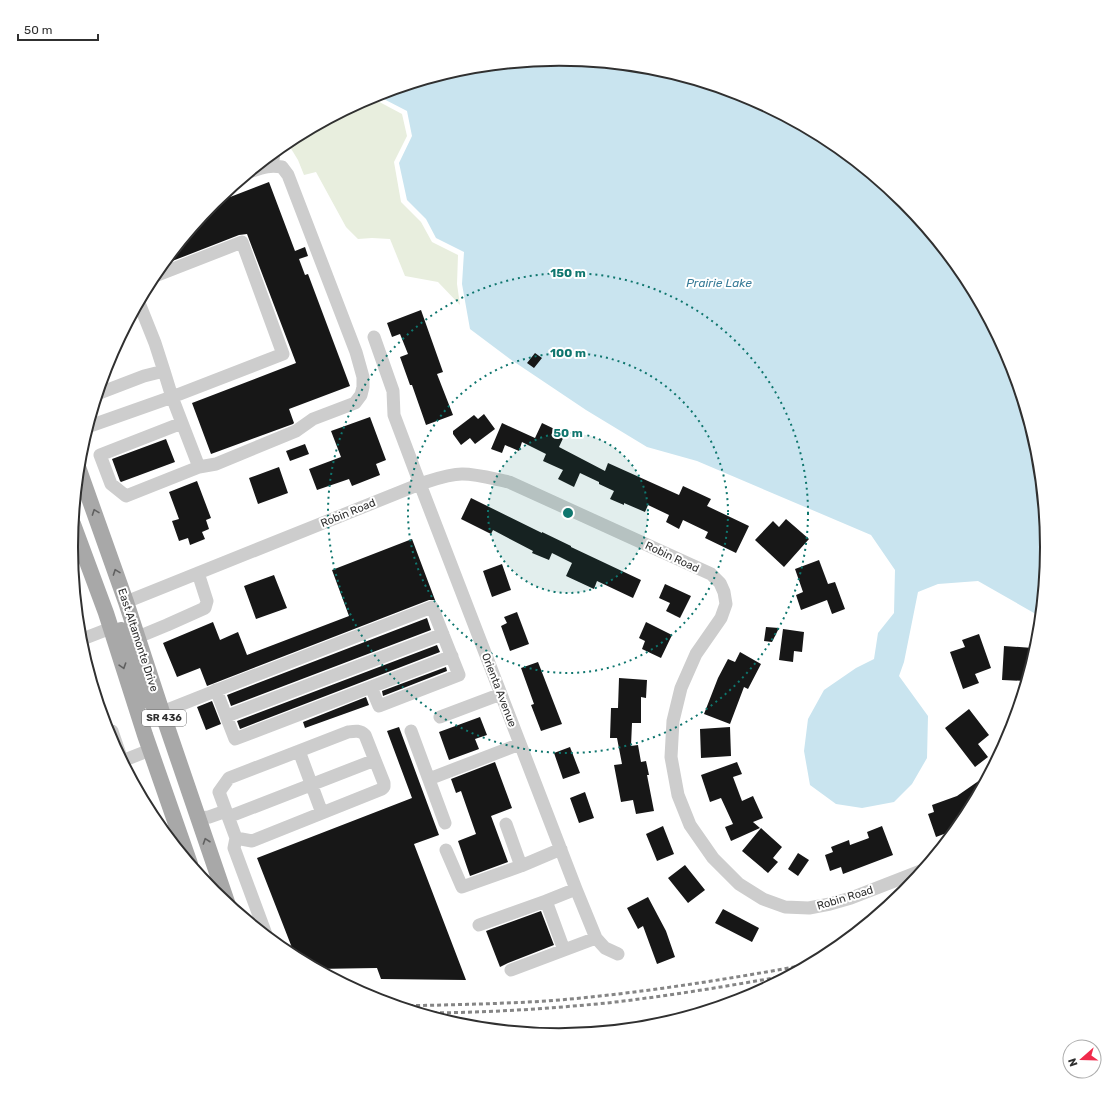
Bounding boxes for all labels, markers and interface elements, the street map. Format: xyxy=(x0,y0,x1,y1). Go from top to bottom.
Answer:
scale bar xyxy=(18,16,98,42)
text: 50 m xyxy=(24,23,52,37)
text: 150 m xyxy=(550,266,586,280)
water label: Prairie Lake xyxy=(686,276,752,290)
text: 100 m xyxy=(550,346,586,360)
text: 50 m xyxy=(553,426,583,440)
street label: Robin Road xyxy=(319,496,377,530)
centre of rings xyxy=(561,506,575,520)
one-way arrow xyxy=(91,509,99,516)
street label: Robin Road xyxy=(643,539,701,575)
one-way arrow xyxy=(112,569,120,576)
street label: East Altamonte Drive xyxy=(115,587,161,693)
street label: Orienta Avenue xyxy=(479,651,519,729)
one-way arrow xyxy=(118,662,127,669)
road number: SR 436 xyxy=(142,710,186,726)
one-way arrow xyxy=(203,838,211,845)
street label: Robin Road xyxy=(815,883,875,913)
north arrow xyxy=(1062,1039,1102,1079)
text: N xyxy=(1066,1056,1081,1068)

